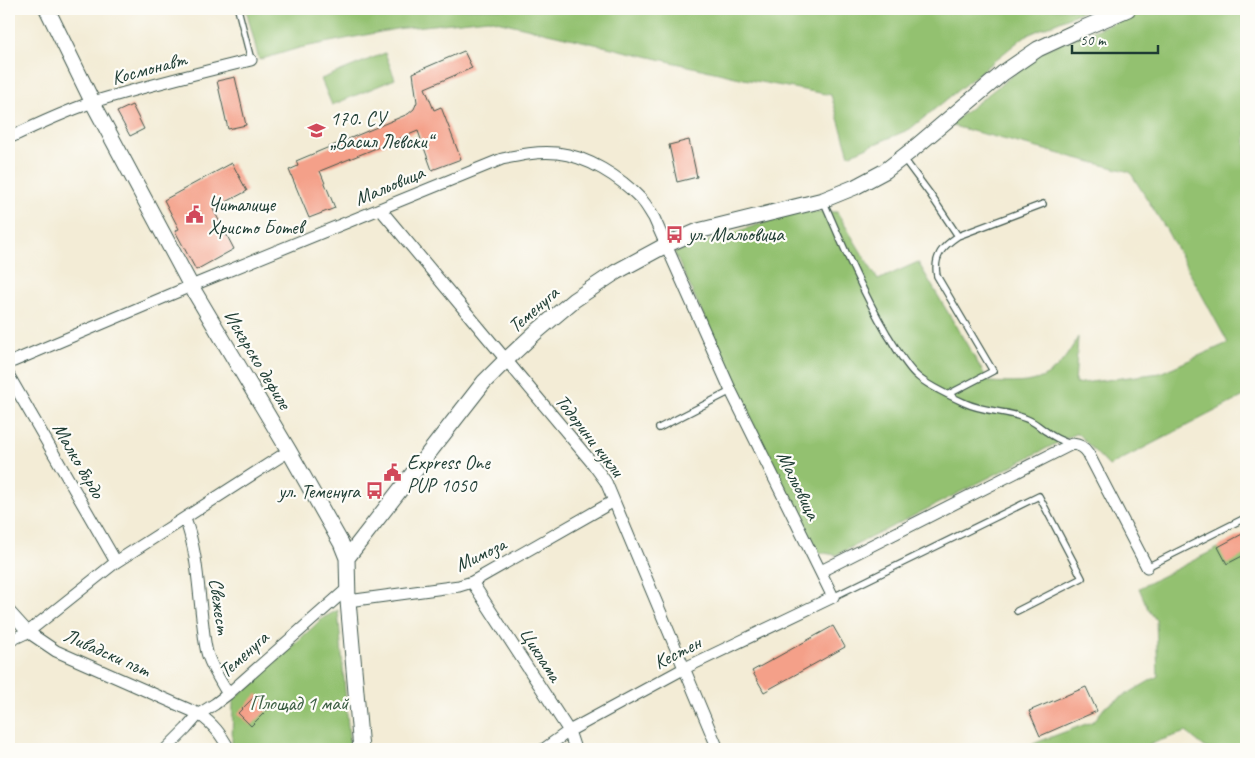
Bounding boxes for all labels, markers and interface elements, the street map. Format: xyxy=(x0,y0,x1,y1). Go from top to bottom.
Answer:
scale bar xyxy=(1072,22,1159,54)
text: 50 m xyxy=(1080,31,1107,50)
street label: Космонавт xyxy=(109,46,191,90)
place label: 170. СУ „Васил Левски“ xyxy=(330,106,437,154)
school or university icon: 170. СУ „Васил Левски“ xyxy=(306,120,326,140)
street label: Мальовица xyxy=(350,159,429,211)
place label: Читалище Христо Ботев xyxy=(208,192,306,240)
public building icon: Читалище Христо Ботев xyxy=(184,205,204,225)
place label: ул. Мальовица xyxy=(687,222,785,247)
bus stop icon: ул. Мальовица xyxy=(664,224,684,244)
street label: Теменуга xyxy=(503,280,565,338)
street label: Искърско дефиле xyxy=(218,305,298,415)
street label: Тодорини кукли xyxy=(550,389,631,483)
street label: Малко бърдо xyxy=(47,418,111,503)
street label: Мальовица xyxy=(771,447,826,525)
place label: Express One PUP 1050 xyxy=(407,450,491,498)
public building icon: Express One PUP 1050 xyxy=(383,463,403,483)
place label: ул. Теменуга xyxy=(277,479,361,504)
bus stop icon: ул. Теменуга xyxy=(364,481,384,501)
street label: Мимоза xyxy=(451,531,511,577)
street label: Свежест xyxy=(203,577,236,637)
street label: Ливадски път xyxy=(60,622,155,683)
street label: Циклама xyxy=(514,622,568,688)
street label: Теменуга xyxy=(213,624,275,683)
street label: Кестен xyxy=(649,629,707,675)
park label: Площад 1 май xyxy=(250,691,350,716)

